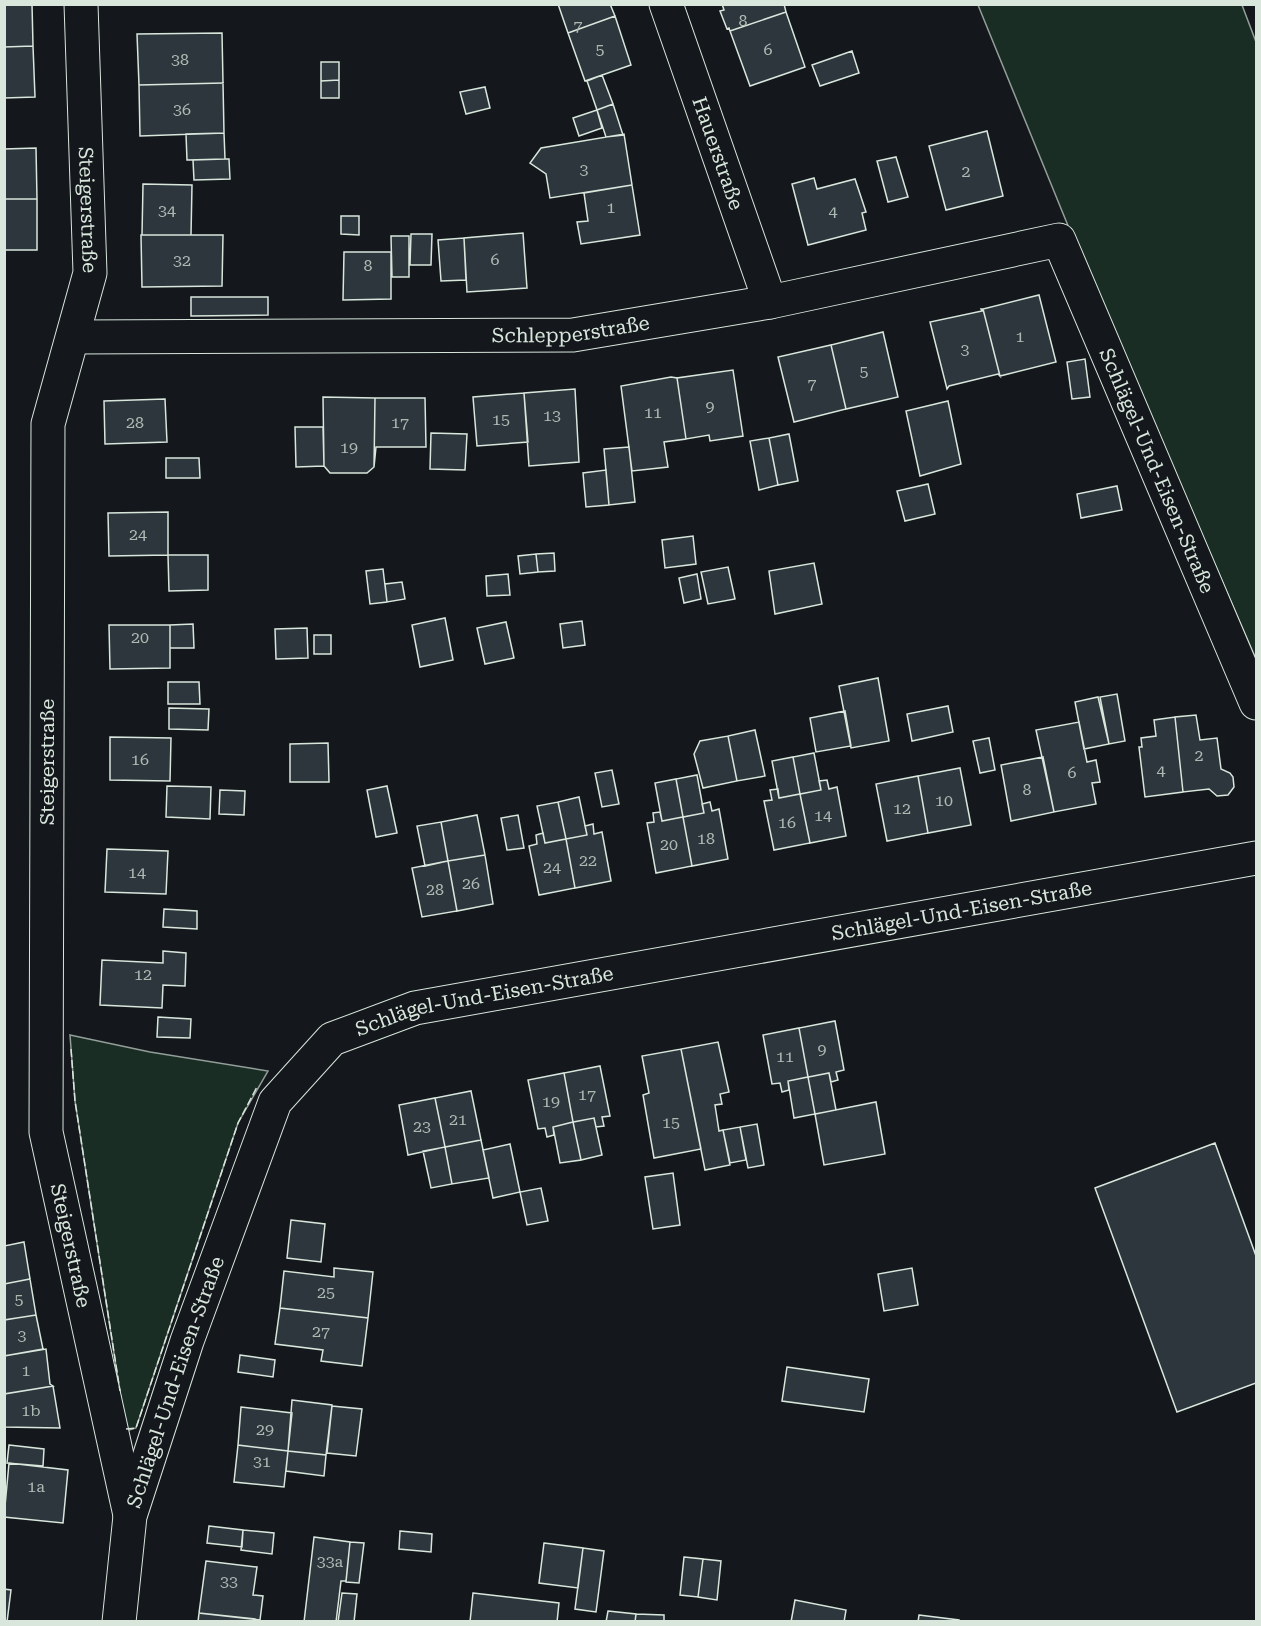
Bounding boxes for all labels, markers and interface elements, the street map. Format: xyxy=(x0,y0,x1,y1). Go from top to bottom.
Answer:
house number: 8 xyxy=(739,11,748,30)
house number: 7 xyxy=(574,16,583,35)
house number: 5 xyxy=(596,40,605,59)
house number: 6 xyxy=(764,40,773,59)
house number: 38 xyxy=(171,50,189,69)
street label: Hauerstraße xyxy=(687,93,749,213)
house number: 36 xyxy=(173,100,191,119)
street label: Steigerstraße xyxy=(74,146,102,273)
house number: 3 xyxy=(580,160,589,179)
house number: 2 xyxy=(962,162,971,181)
house number: 1 xyxy=(607,198,616,217)
house number: 34 xyxy=(158,201,176,220)
house number: 4 xyxy=(829,202,838,221)
house number: 6 xyxy=(491,250,500,269)
house number: 32 xyxy=(173,251,191,270)
house number: 8 xyxy=(364,256,373,275)
street label: Schlepperstraße xyxy=(492,310,651,347)
house number: 1 xyxy=(1016,327,1025,346)
house number: 3 xyxy=(961,340,970,359)
street label: Schlägel-Und-Eisen-Straße xyxy=(1094,344,1220,597)
house number: 5 xyxy=(860,362,869,381)
house number: 7 xyxy=(808,374,817,393)
house number: 9 xyxy=(706,397,715,416)
house number: 11 xyxy=(644,403,662,422)
house number: 13 xyxy=(543,406,561,425)
house number: 15 xyxy=(492,410,510,429)
house number: 28 xyxy=(126,413,144,432)
house number: 17 xyxy=(391,413,409,432)
house number: 19 xyxy=(340,438,358,457)
house number: 24 xyxy=(129,525,147,544)
house number: 20 xyxy=(131,628,149,647)
street label: Steigerstraße xyxy=(35,699,59,825)
house number: 2 xyxy=(1195,746,1204,765)
house number: 16 xyxy=(131,750,149,769)
house number: 4 xyxy=(1157,761,1166,780)
house number: 6 xyxy=(1068,763,1077,782)
house number: 8 xyxy=(1023,780,1032,799)
house number: 10 xyxy=(935,791,953,810)
house number: 12 xyxy=(893,799,911,818)
house number: 14 xyxy=(814,806,832,825)
house number: 16 xyxy=(778,813,796,832)
house number: 18 xyxy=(697,829,715,848)
house number: 20 xyxy=(660,835,678,854)
house number: 22 xyxy=(579,851,597,870)
house number: 24 xyxy=(543,858,561,877)
house number: 14 xyxy=(128,863,146,882)
house number: 26 xyxy=(462,874,480,893)
street label: Schlägel-Und-Eisen-Straße xyxy=(829,876,1094,946)
house number: 28 xyxy=(426,880,444,899)
street label: Schlägel-Und-Eisen-Straße xyxy=(352,961,615,1041)
house number: 12 xyxy=(134,965,152,984)
house number: 9 xyxy=(818,1040,827,1059)
house number: 11 xyxy=(776,1047,794,1066)
house number: 17 xyxy=(578,1085,596,1104)
house number: 19 xyxy=(542,1092,560,1111)
house number: 21 xyxy=(449,1110,467,1129)
house number: 15 xyxy=(662,1113,680,1132)
house number: 23 xyxy=(413,1117,431,1136)
street label: Steigerstraße xyxy=(46,1181,96,1310)
street label: Schlägel-Und-Eisen-Straße xyxy=(121,1253,229,1511)
house number: 25 xyxy=(317,1283,335,1302)
house number: 5 xyxy=(15,1290,24,1309)
house number: 27 xyxy=(312,1322,330,1341)
house number: 3 xyxy=(18,1326,27,1345)
house number: 1 xyxy=(22,1361,31,1380)
house number: 1b xyxy=(21,1401,41,1420)
house number: 29 xyxy=(256,1420,274,1439)
house number: 31 xyxy=(253,1452,271,1471)
house number: 1a xyxy=(27,1477,45,1496)
house number: 33a xyxy=(317,1552,344,1571)
house number: 33 xyxy=(220,1572,238,1591)

